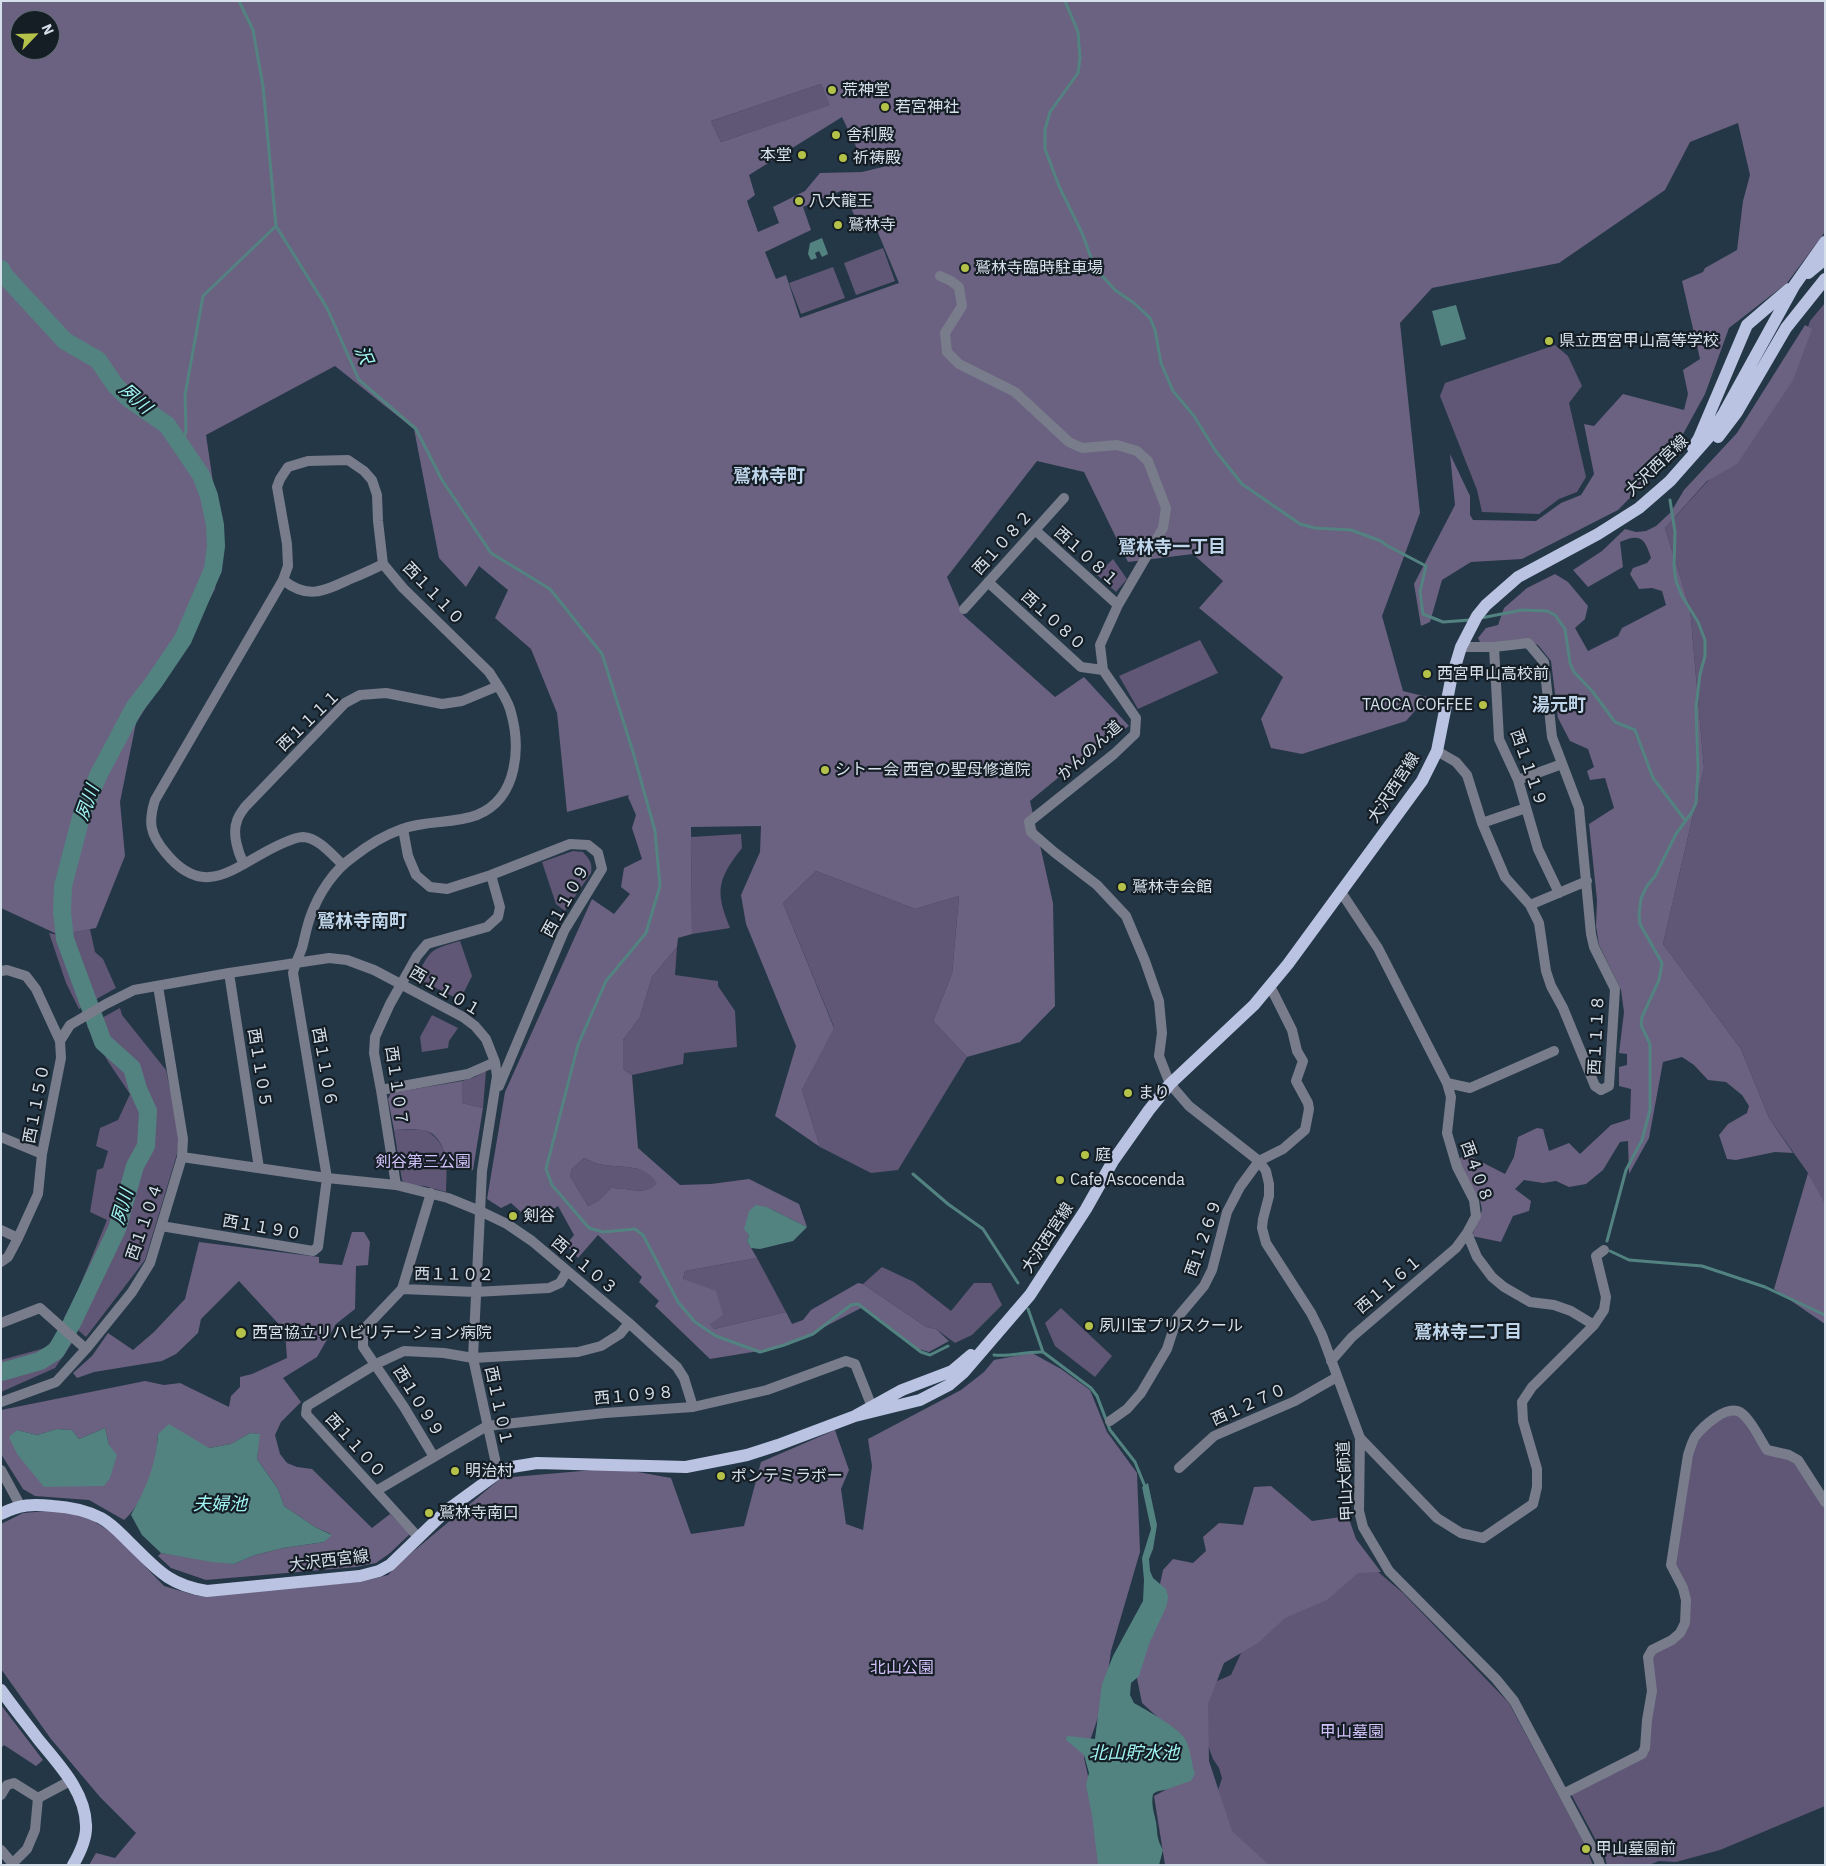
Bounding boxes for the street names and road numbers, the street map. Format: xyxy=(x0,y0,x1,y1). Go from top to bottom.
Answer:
street label: 大沢西宮線 xyxy=(1622,431,1692,501)
street label: 西１０８２ xyxy=(969,507,1037,579)
street label: 西１０８１ xyxy=(1050,523,1122,591)
street label: 西１１１０ xyxy=(398,559,468,629)
street label: 西１０８０ xyxy=(1017,587,1089,655)
street label: 西１１１１ xyxy=(274,686,344,756)
street label: かんのん道 xyxy=(1054,717,1126,785)
street label: 西１１１９ xyxy=(1506,727,1550,809)
street label: 大沢西宮線 xyxy=(1364,749,1424,827)
street label: 西１１０９ xyxy=(538,861,594,941)
street label: 西１１０１ xyxy=(406,963,484,1021)
street label: 西１１１８ xyxy=(1585,995,1609,1075)
street label: 西１１０６ xyxy=(308,1026,340,1108)
street label: 西１１０５ xyxy=(243,1027,275,1109)
street label: 西１１０７ xyxy=(381,1045,411,1127)
street label: 西１１５０ xyxy=(20,1063,54,1145)
street label: 西４０８ xyxy=(1456,1139,1496,1205)
street label: 西１１０４ xyxy=(123,1181,167,1263)
street label: 西１２６９ xyxy=(1182,1197,1226,1279)
street label: 大沢西宮線 xyxy=(1018,1199,1078,1277)
street label: 西１１９０ xyxy=(221,1212,303,1244)
street label: 西１１０３ xyxy=(547,1233,621,1299)
street label: 西１１６１ xyxy=(1352,1252,1426,1318)
street label: 西１１０２ xyxy=(414,1265,494,1285)
street label: 西１０９９ xyxy=(389,1363,447,1441)
street label: 西１１０１ xyxy=(480,1365,516,1447)
street label: 西１２７０ xyxy=(1209,1380,1289,1430)
street label: 西１０９８ xyxy=(593,1383,675,1409)
street label: 西１１００ xyxy=(321,1410,389,1482)
street label: 甲山大師道 xyxy=(1334,1441,1358,1521)
street label: 大沢西宮線 xyxy=(288,1547,370,1575)

